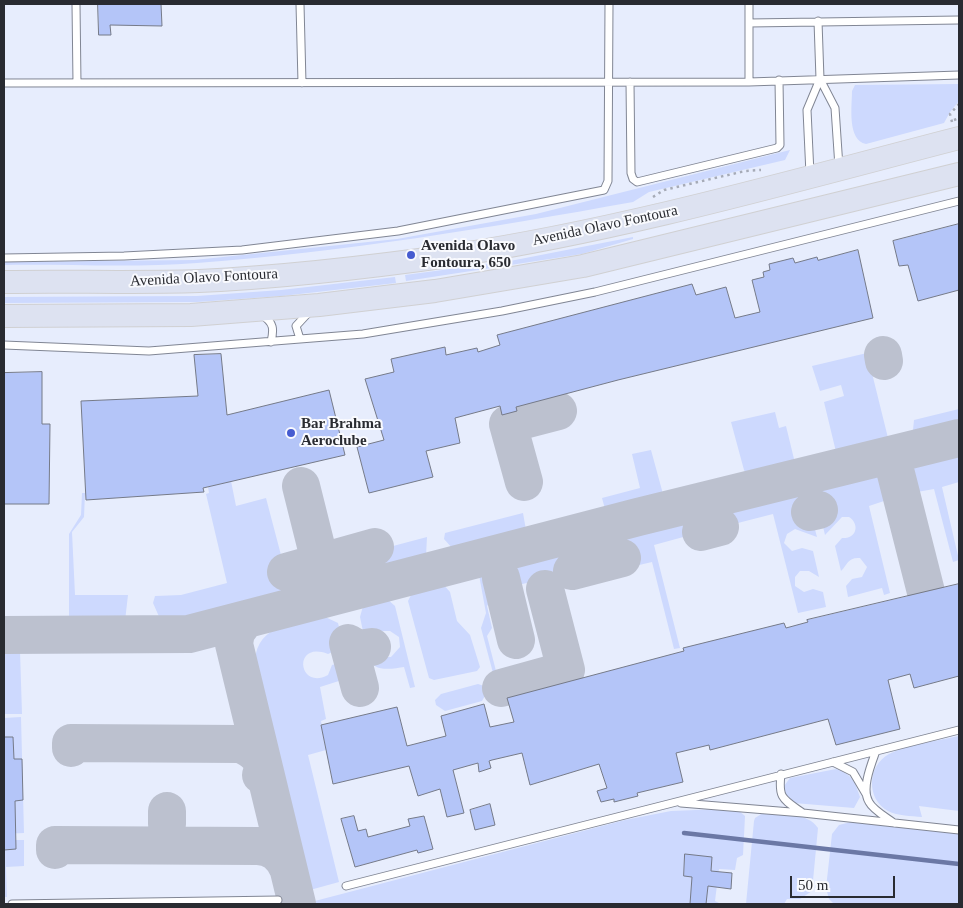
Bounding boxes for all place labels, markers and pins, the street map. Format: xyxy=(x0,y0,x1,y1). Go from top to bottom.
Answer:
place label: Avenida Olavo Fontoura, 650 xyxy=(421,237,515,272)
marker: Avenida Olavo Fontoura, 650 xyxy=(405,249,417,261)
place label: Bar Brahma Aeroclube xyxy=(301,415,381,450)
marker: Bar Brahma Aeroclube xyxy=(285,427,297,439)

